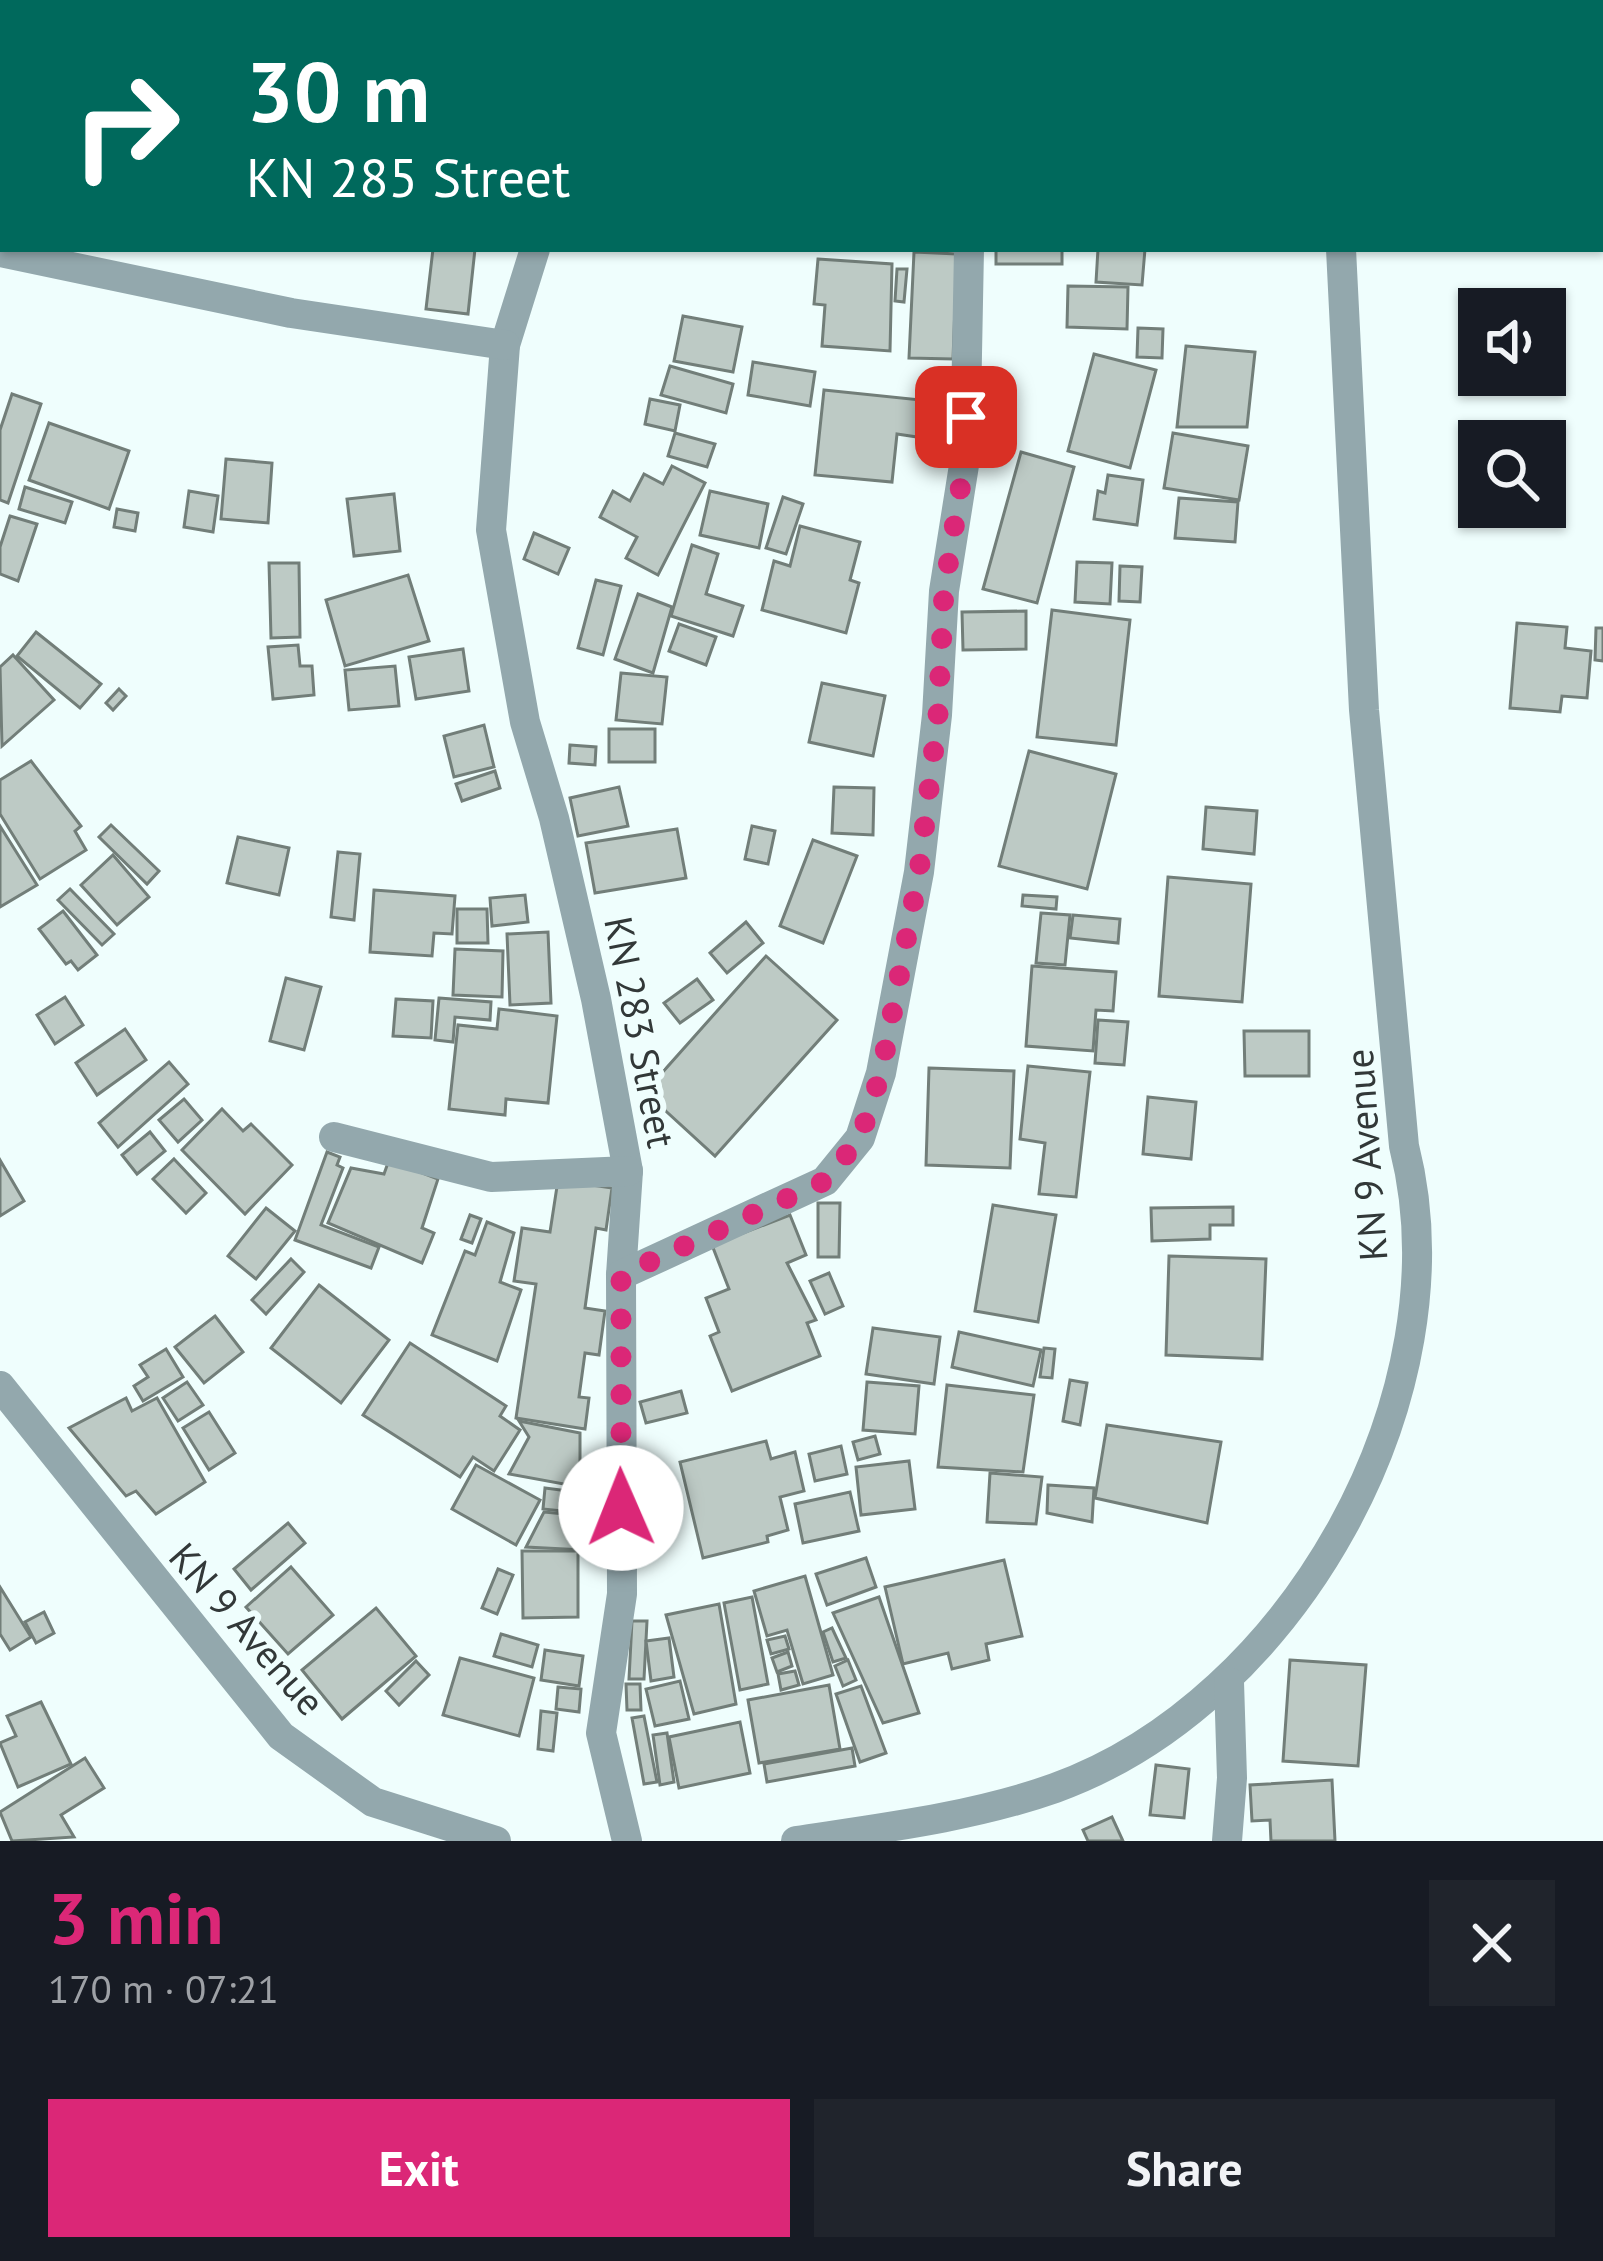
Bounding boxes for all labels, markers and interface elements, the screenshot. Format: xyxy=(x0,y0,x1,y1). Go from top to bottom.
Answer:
text: 30 m xyxy=(246,36,430,145)
icon: right xyxy=(48,48,204,204)
text: KN 285 Street xyxy=(246,142,570,212)
map controls xyxy=(1458,288,1566,528)
button: sound xyxy=(1458,288,1566,396)
pin xyxy=(915,366,1017,468)
icon: arrive xyxy=(933,384,999,450)
button: search xyxy=(1458,420,1566,528)
street label: KN 283 Street xyxy=(593,912,688,1152)
street label: KN 9 Avenue xyxy=(1333,1047,1398,1263)
position arrow xyxy=(558,1445,684,1571)
street label: KN 9 Avenue xyxy=(158,1532,336,1726)
text: 3 min xyxy=(48,1871,224,1964)
button: close xyxy=(1429,1880,1555,2006)
text: 170 m · 07:21 xyxy=(48,1963,279,2014)
button: Exit xyxy=(48,2099,790,2237)
button: Share xyxy=(814,2099,1555,2237)

